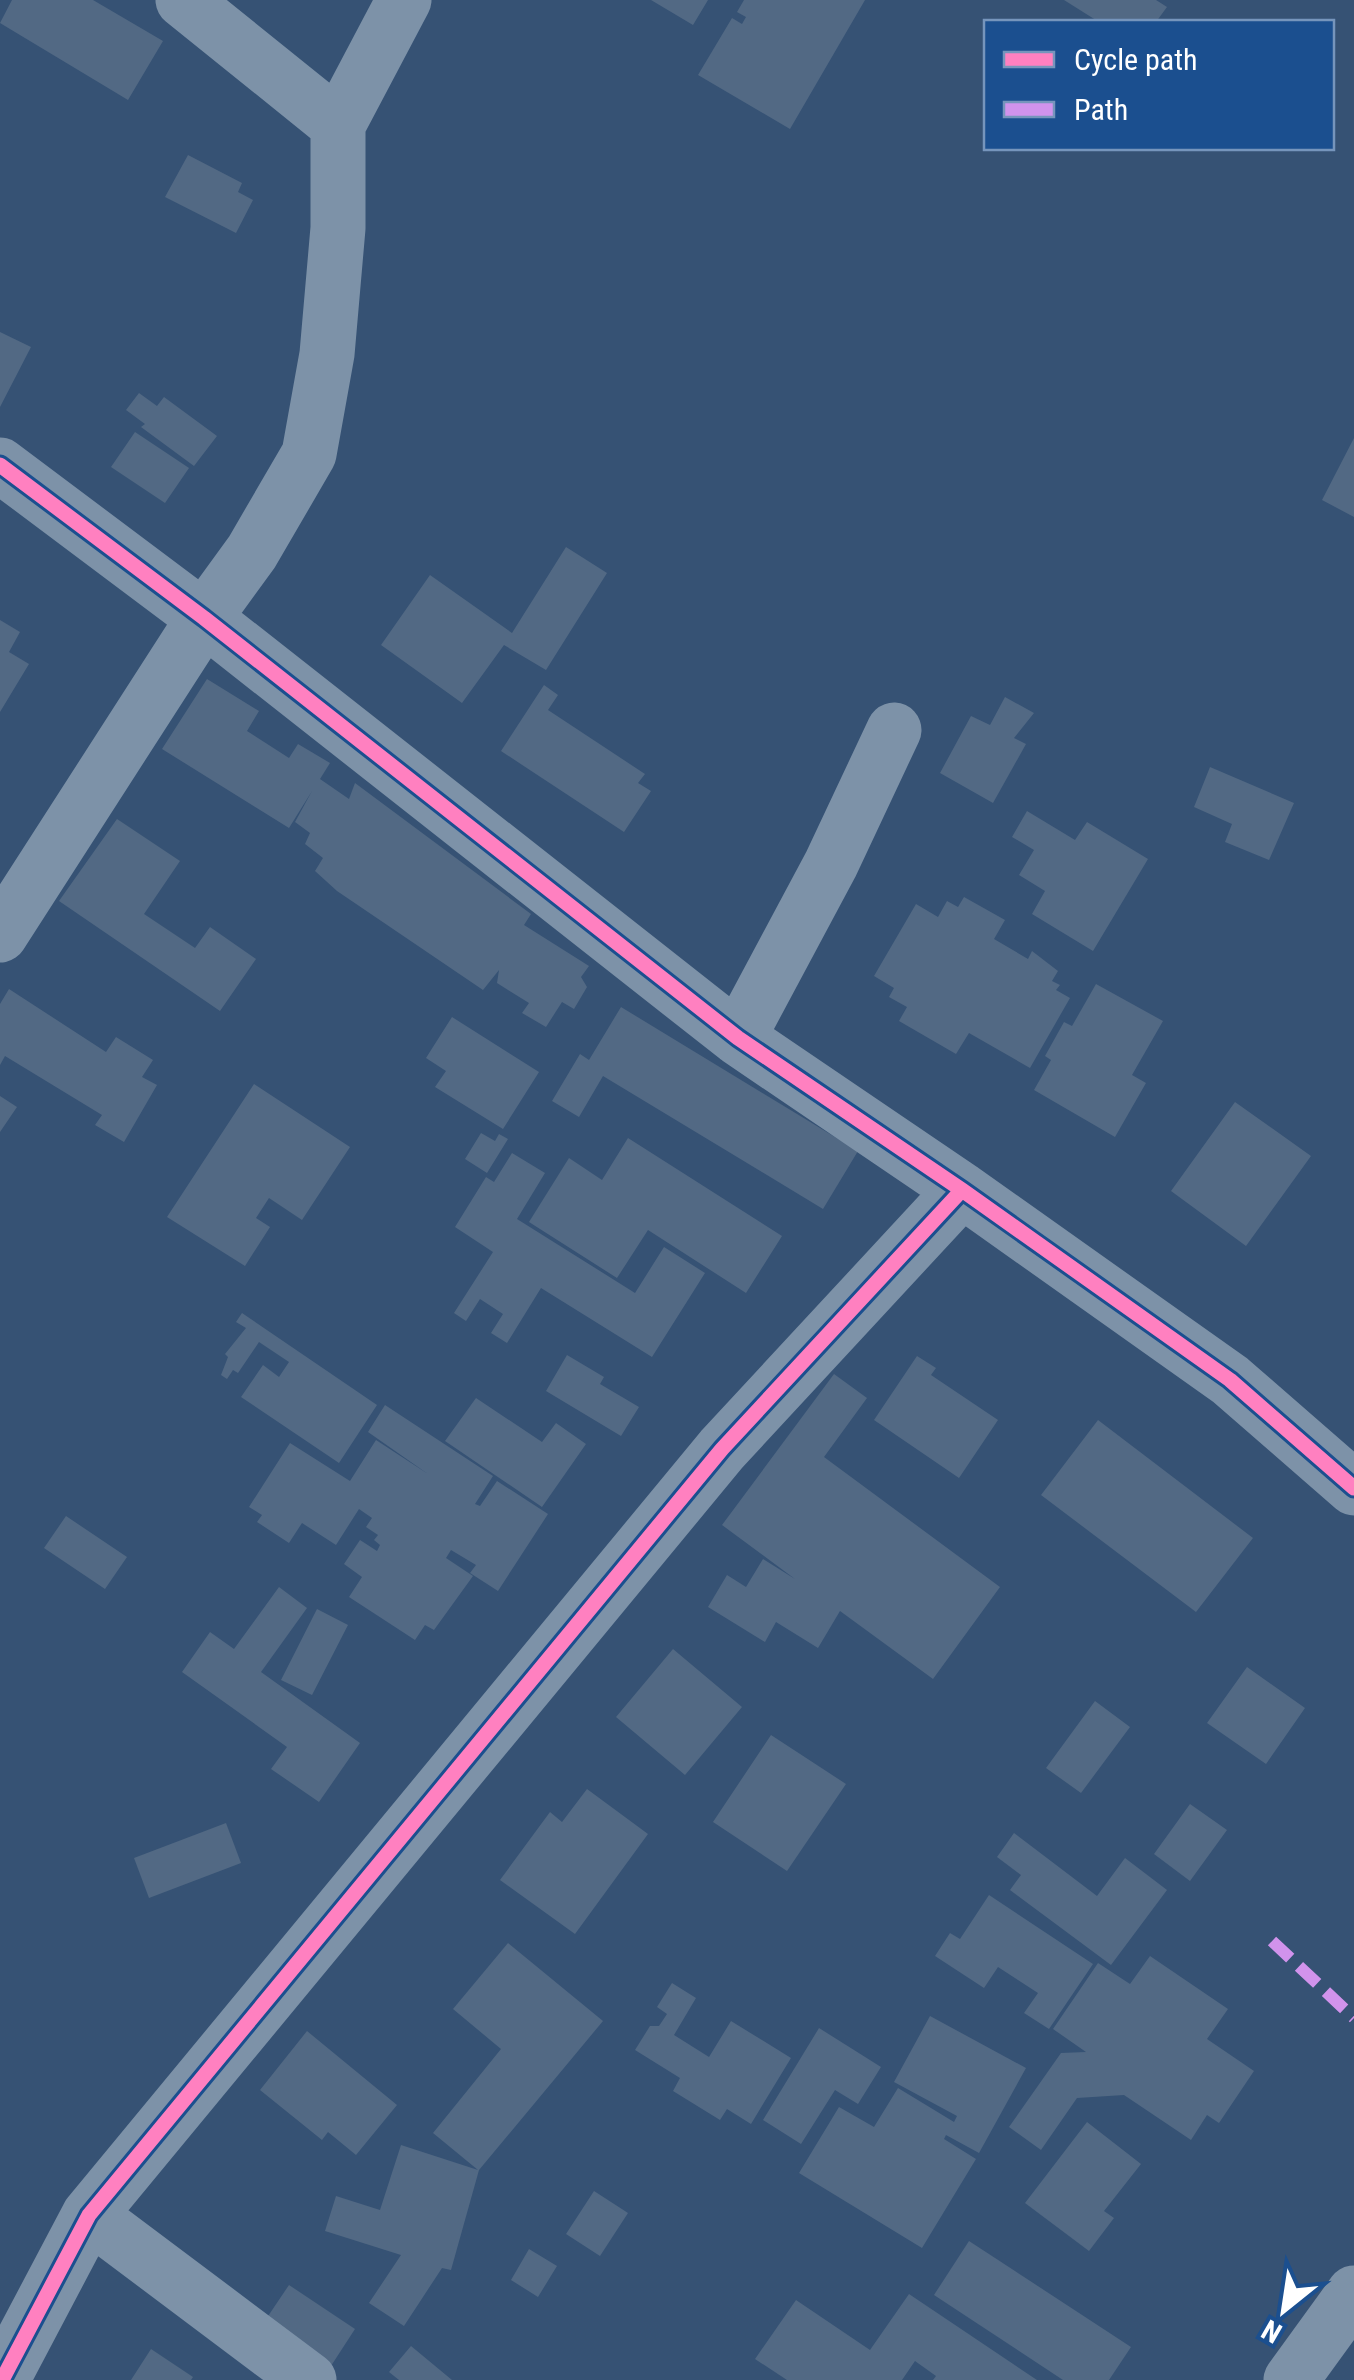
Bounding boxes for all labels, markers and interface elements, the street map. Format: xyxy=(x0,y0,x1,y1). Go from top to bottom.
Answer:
legend xyxy=(984,20,1334,150)
text: Cycle path xyxy=(1074,42,1198,77)
text: Path xyxy=(1074,92,1128,127)
north arrow xyxy=(1234,2260,1334,2360)
text: N xyxy=(1256,2313,1287,2350)

